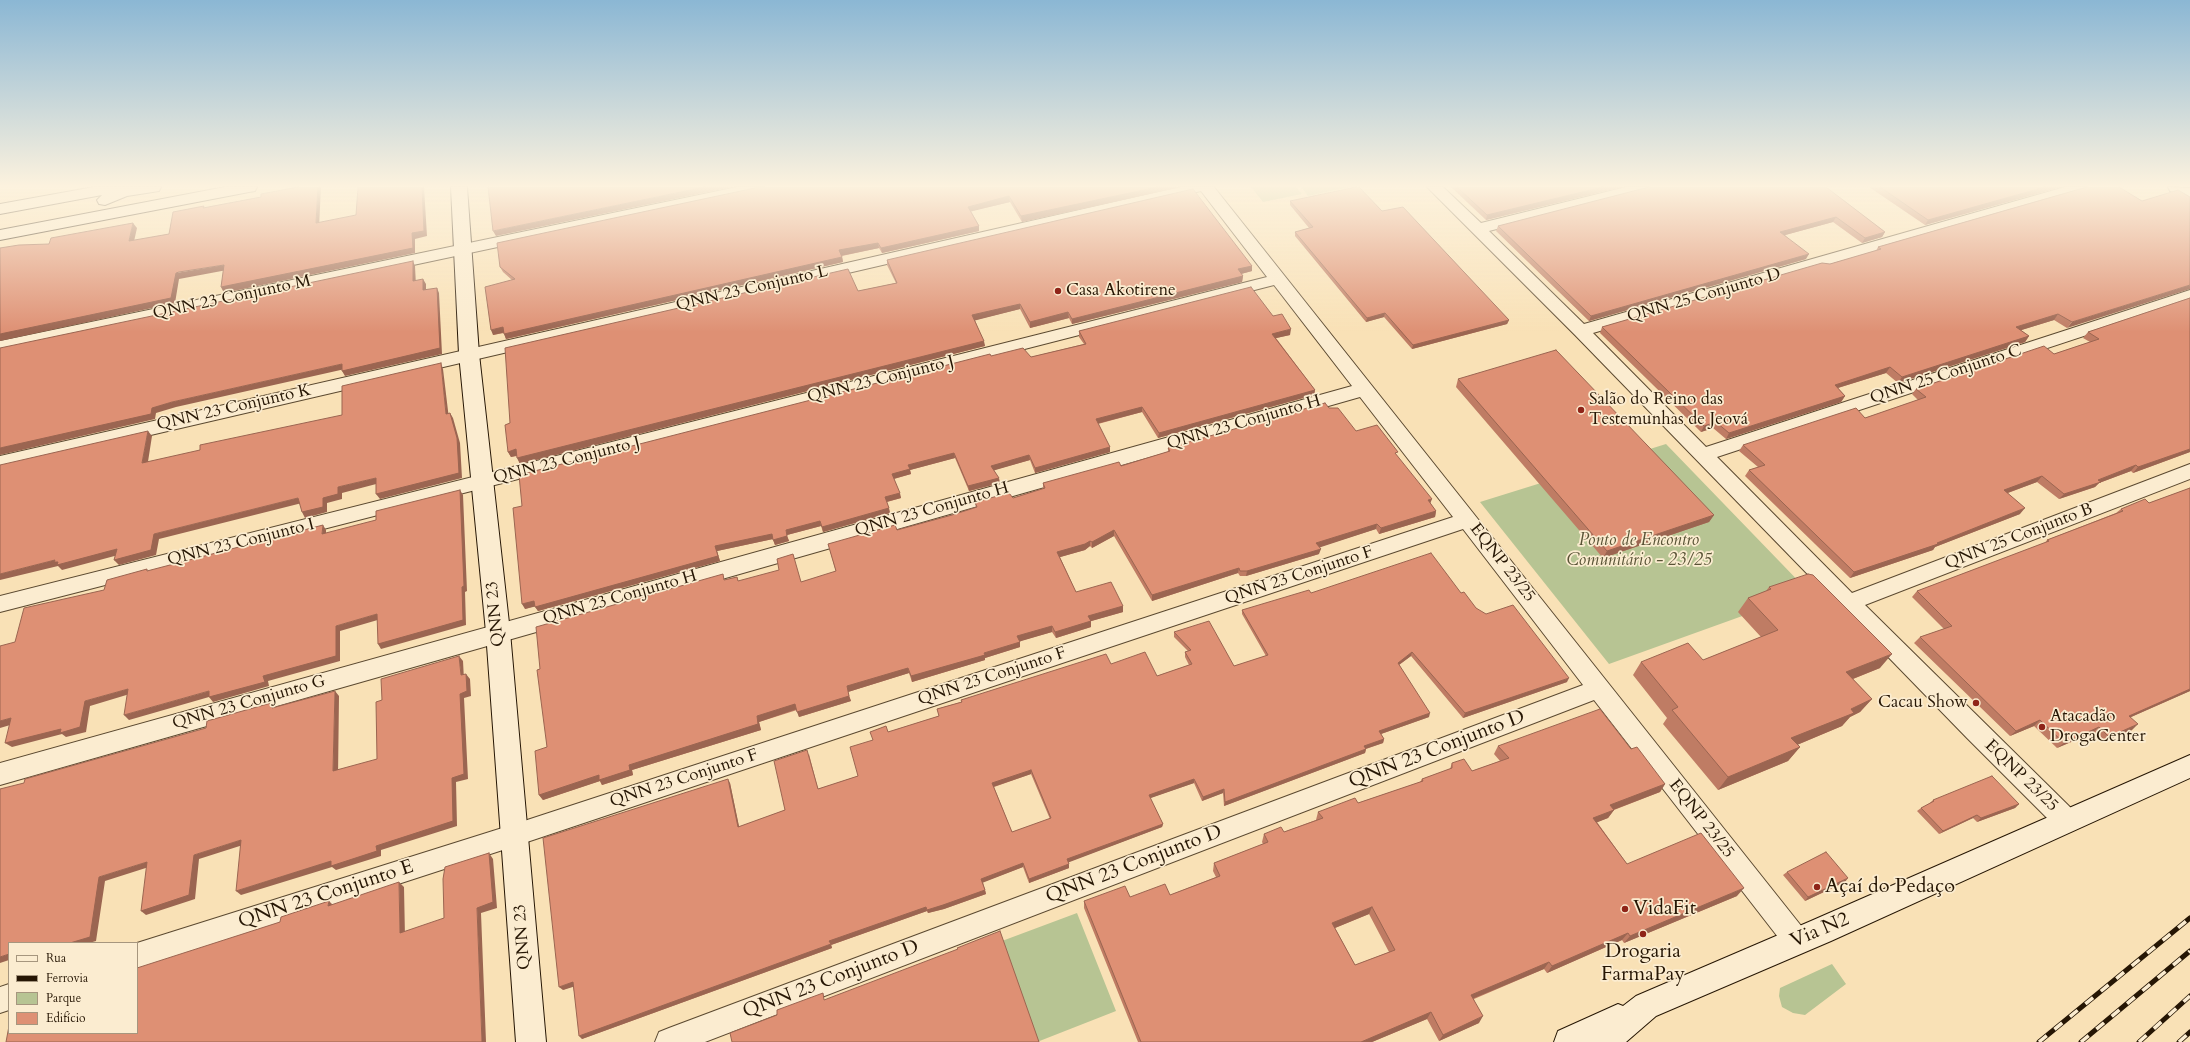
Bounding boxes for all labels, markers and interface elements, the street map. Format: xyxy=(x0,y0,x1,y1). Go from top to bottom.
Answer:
street label: QNN 23 Conjunto L xyxy=(674,262,830,316)
street label: QNN 25 Conjunto D xyxy=(1625,264,1783,328)
street label: QNN 23 Conjunto M xyxy=(151,271,313,325)
place label: Casa Akotirene xyxy=(1066,281,1176,301)
marker: Casa Akotirene xyxy=(1053,286,1063,296)
street label: QNN 25 Conjunto C xyxy=(1868,341,2024,409)
street label: QNN 23 Conjunto J xyxy=(805,352,957,408)
street label: QNN 23 Conjunto K xyxy=(155,380,313,436)
place label: Salão do Reino das Testemunhas de Jeová xyxy=(1589,390,1748,430)
street label: QNN 23 Conjunto H xyxy=(1165,391,1323,455)
marker: Salão do Reino das Testemunhas de Jeová xyxy=(1576,405,1586,415)
street label: QNN 23 Conjunto J xyxy=(491,433,643,489)
street label: QNN 23 Conjunto H xyxy=(853,478,1011,542)
street label: QNN 25 Conjunto B xyxy=(1942,499,2096,575)
street label: QNN 23 Conjunto I xyxy=(165,515,317,571)
street label: EQNP 23/25 xyxy=(1465,519,1539,607)
park label: Ponto de Encontro Comunitário - 23/25 xyxy=(1566,531,1712,571)
street label: QNN 23 Conjunto F xyxy=(1222,542,1376,610)
street label: QNN 23 Conjunto H xyxy=(541,566,699,630)
street label: QNN 23 xyxy=(482,580,510,648)
street label: QNN 23 Conjunto F xyxy=(915,643,1069,711)
street label: QNN 23 Conjunto G xyxy=(170,671,328,735)
place label: Cacau Show xyxy=(1878,693,1968,713)
marker: Cacau Show xyxy=(1971,698,1981,708)
street label: QNN 23 Conjunto D xyxy=(1346,705,1528,795)
place label: Atacadão DrogaCenter xyxy=(2050,707,2146,747)
marker: Atacadão DrogaCenter xyxy=(2037,722,2047,732)
street label: EQNP 23/25 xyxy=(1980,736,2062,816)
street label: QNN 23 Conjunto F xyxy=(607,745,761,813)
street label: EQNP 23/25 xyxy=(1664,775,1738,863)
street label: QNN 23 Conjunto D xyxy=(1043,820,1225,910)
street label: QNN 23 Conjunto E xyxy=(235,855,417,935)
place label: Açaí do Pedaço xyxy=(1825,875,1955,899)
marker: Açaí do Pedaço xyxy=(1812,882,1822,892)
place label: VidaFit xyxy=(1633,897,1696,921)
street label: QNN 23 xyxy=(511,904,535,970)
marker: VidaFit xyxy=(1620,904,1630,914)
street label: Via N2 xyxy=(1787,908,1853,954)
marker: Drogaria FarmaPay xyxy=(1638,929,1648,939)
street label: QNN 23 Conjunto D xyxy=(740,935,922,1025)
place label: Drogaria FarmaPay xyxy=(1601,940,1685,987)
legend xyxy=(8,942,138,1034)
text: Rua xyxy=(46,950,66,966)
text: Ferrovia xyxy=(46,970,88,986)
text: Parque xyxy=(46,990,81,1006)
text: Edifício xyxy=(46,1010,86,1026)

